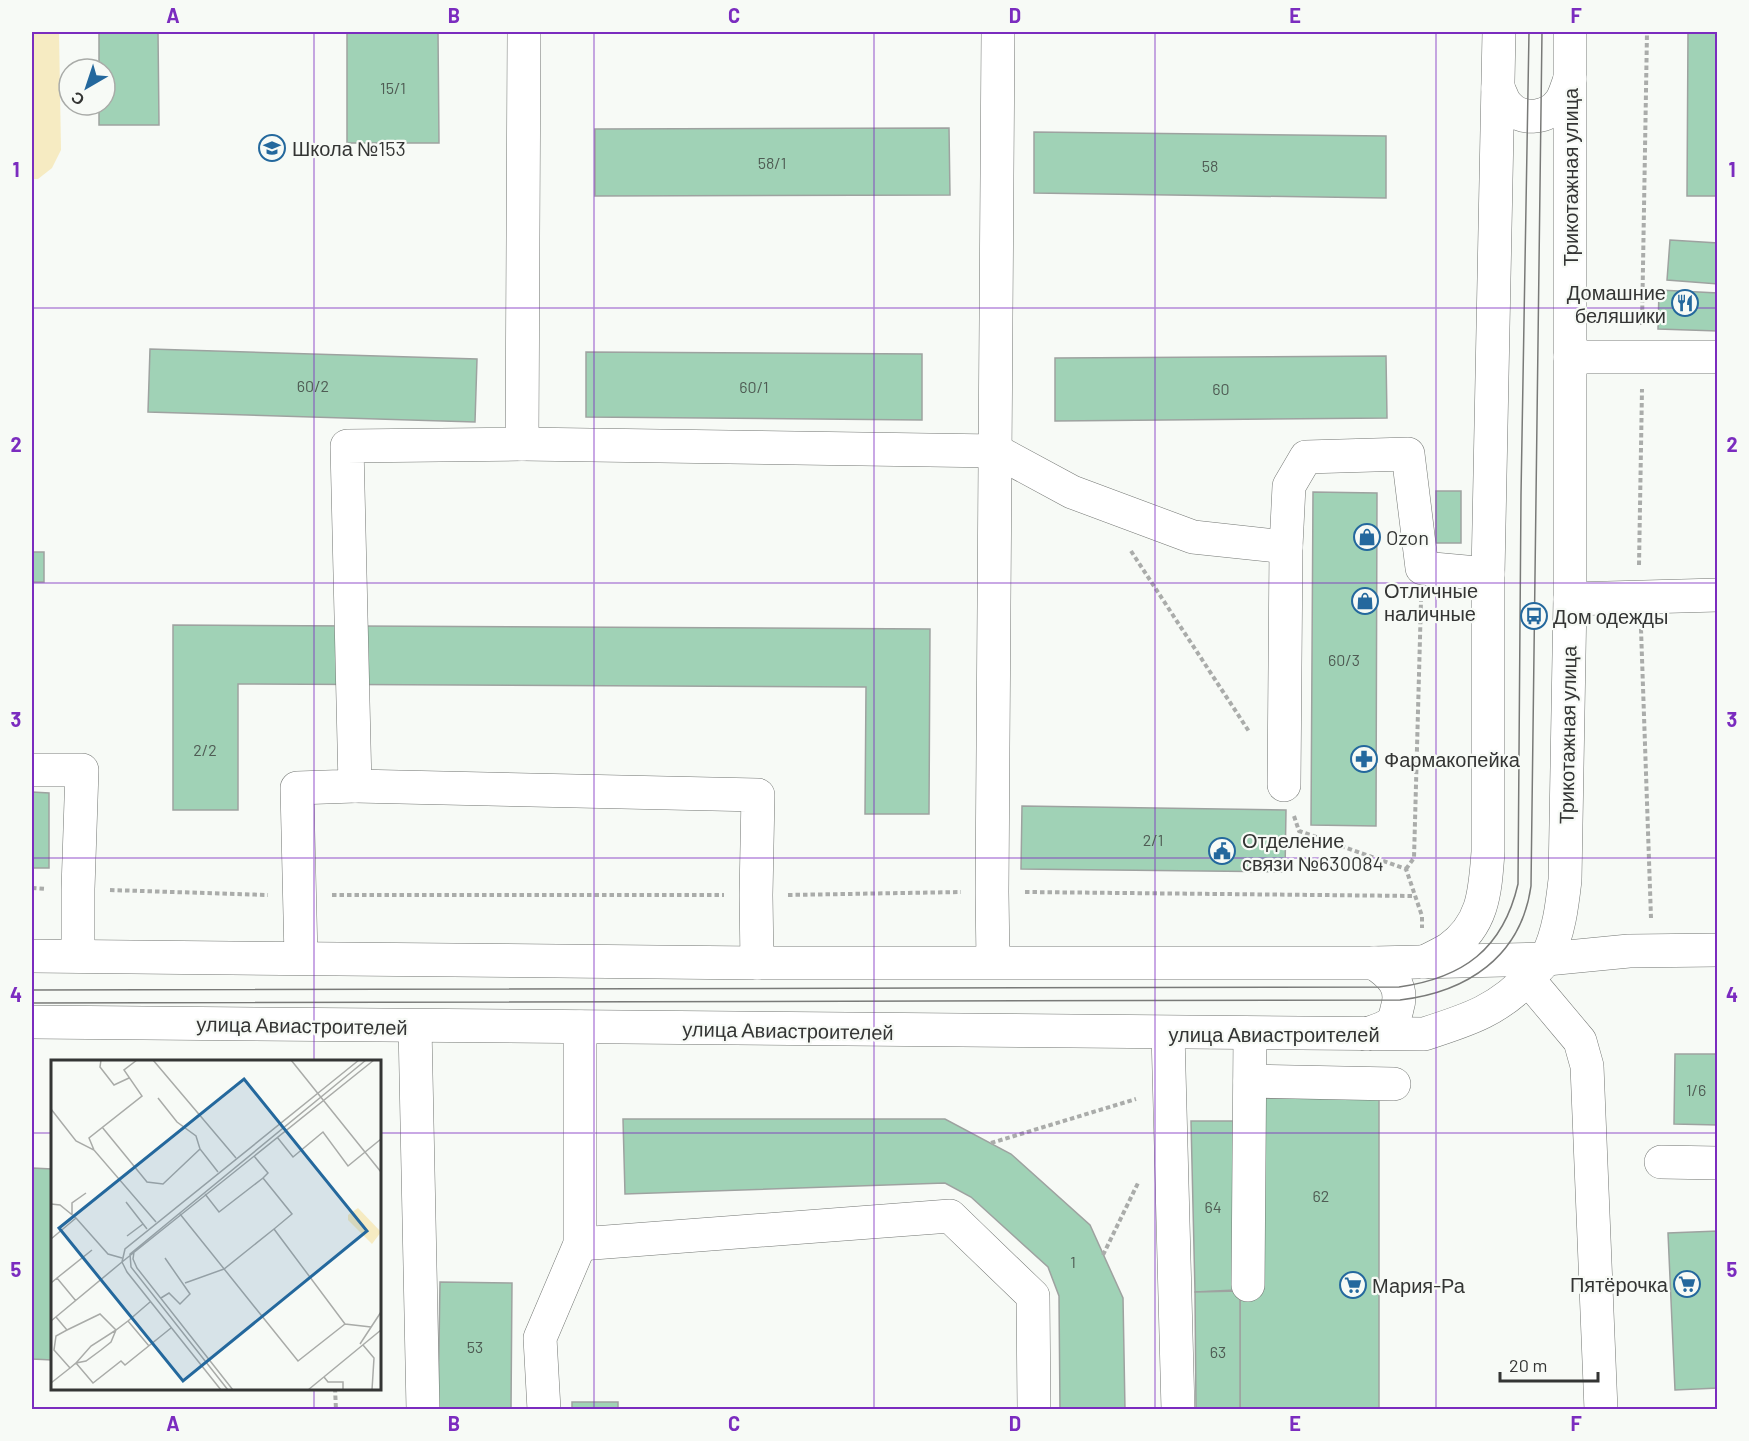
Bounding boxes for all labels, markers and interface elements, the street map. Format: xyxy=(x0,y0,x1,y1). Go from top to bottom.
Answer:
text: A xyxy=(166,3,180,27)
text: B xyxy=(448,3,460,27)
text: C xyxy=(728,3,740,27)
text: D xyxy=(1009,3,1021,27)
text: E xyxy=(1289,3,1301,27)
text: F xyxy=(1570,3,1582,27)
north arrow xyxy=(57,57,117,117)
house number: 15/1 xyxy=(380,78,406,97)
street label: Трикотажная улица xyxy=(1558,87,1582,266)
text: С xyxy=(66,88,88,110)
school or university icon: Школа №153 xyxy=(257,133,287,163)
place label: Школа №153 xyxy=(292,136,406,160)
house number: 58/1 xyxy=(758,153,786,172)
house number: 58 xyxy=(1202,156,1218,175)
text: 1 xyxy=(12,157,20,181)
text: 1 xyxy=(1728,157,1736,181)
place label: Домашние беляшики xyxy=(1567,280,1666,327)
restaurant icon: Домашние беляшики xyxy=(1670,288,1700,318)
house number: 60/2 xyxy=(297,376,329,395)
house number: 60/1 xyxy=(739,377,769,396)
house number: 60 xyxy=(1212,379,1230,398)
text: 2 xyxy=(10,432,22,456)
text: 2 xyxy=(1726,432,1738,456)
shop icon: Ozon xyxy=(1352,522,1382,552)
place label: Ozon xyxy=(1386,525,1429,549)
place label: Отличные наличные xyxy=(1384,578,1478,625)
shop icon: Отличные наличные xyxy=(1350,586,1380,616)
bus stop icon: Дом одежды xyxy=(1519,601,1549,631)
place label: Дом одежды xyxy=(1553,604,1668,628)
street label: Трикотажная улица xyxy=(1553,645,1581,824)
house number: 60/3 xyxy=(1328,650,1360,669)
text: 3 xyxy=(11,707,21,731)
text: 3 xyxy=(1727,707,1737,731)
house number: 2/2 xyxy=(193,740,217,759)
pharmacy icon: Фармакопейка xyxy=(1349,744,1379,774)
place label: Фармакопейка xyxy=(1384,747,1521,771)
place label: Отделение связи №630084 xyxy=(1242,828,1384,875)
house number: 2/1 xyxy=(1143,830,1163,849)
public building icon: Отделение связи №630084 xyxy=(1207,836,1237,866)
text: 4 xyxy=(10,982,22,1006)
text: 4 xyxy=(1726,982,1738,1006)
street label: улица Авиастроителей xyxy=(196,1011,408,1039)
street label: улица Авиастроителей xyxy=(682,1016,894,1044)
street label: улица Авиастроителей xyxy=(1168,1022,1380,1046)
inset map xyxy=(51,1060,381,1390)
house number: 1/6 xyxy=(1686,1080,1706,1099)
house number: 62 xyxy=(1313,1186,1329,1205)
house number: 64 xyxy=(1204,1197,1222,1216)
house number: 1 xyxy=(1070,1252,1076,1271)
text: 5 xyxy=(11,1257,22,1281)
text: 5 xyxy=(1727,1257,1738,1281)
supermarket icon: Пятёрочка xyxy=(1672,1269,1702,1299)
supermarket icon: Мария-Ра xyxy=(1338,1270,1368,1300)
place label: Пятёрочка xyxy=(1570,1272,1669,1296)
place label: Мария-Ра xyxy=(1372,1273,1466,1297)
house number: 53 xyxy=(467,1337,483,1356)
house number: 63 xyxy=(1210,1342,1226,1361)
scale bar xyxy=(1500,1345,1598,1383)
text: 20 m xyxy=(1509,1354,1547,1376)
text: A xyxy=(166,1411,180,1435)
text: B xyxy=(448,1411,460,1435)
text: C xyxy=(728,1411,740,1435)
text: D xyxy=(1009,1411,1021,1435)
text: E xyxy=(1289,1411,1301,1435)
text: F xyxy=(1570,1411,1582,1435)

